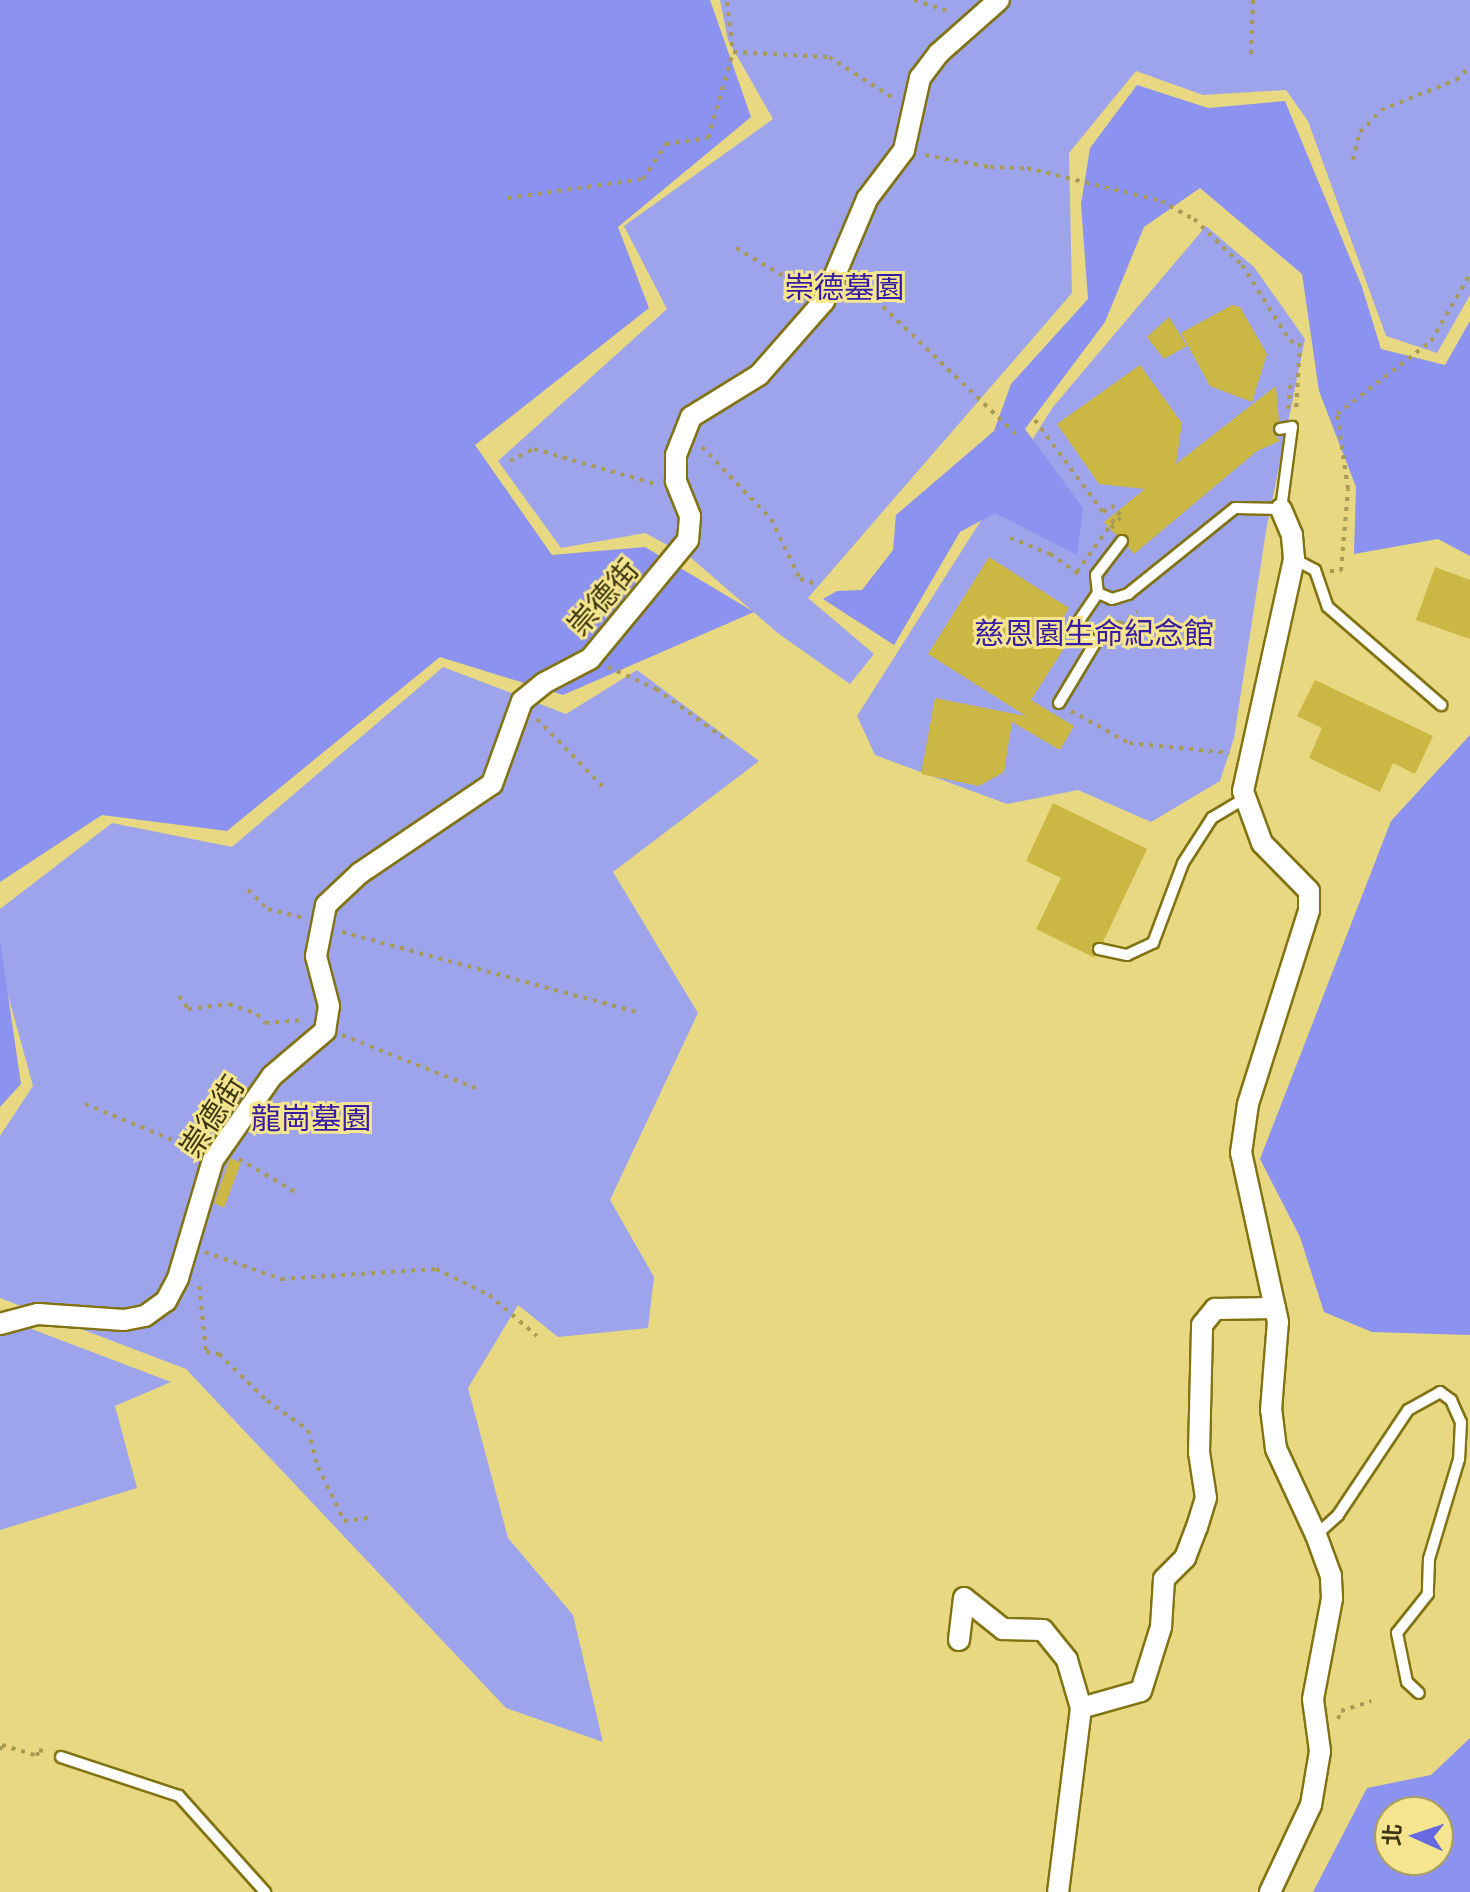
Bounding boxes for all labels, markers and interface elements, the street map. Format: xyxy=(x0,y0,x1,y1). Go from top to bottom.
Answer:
park label: 崇德墓園 xyxy=(784,268,904,304)
street label: 崇德街 xyxy=(559,551,645,643)
park label: 慈恩園生命紀念館 xyxy=(974,614,1214,650)
street label: 崇德街 xyxy=(171,1068,251,1164)
park label: 龍崗墓園 xyxy=(251,1099,371,1135)
north arrow xyxy=(1374,1796,1454,1876)
text: 北 xyxy=(1377,1823,1406,1847)

